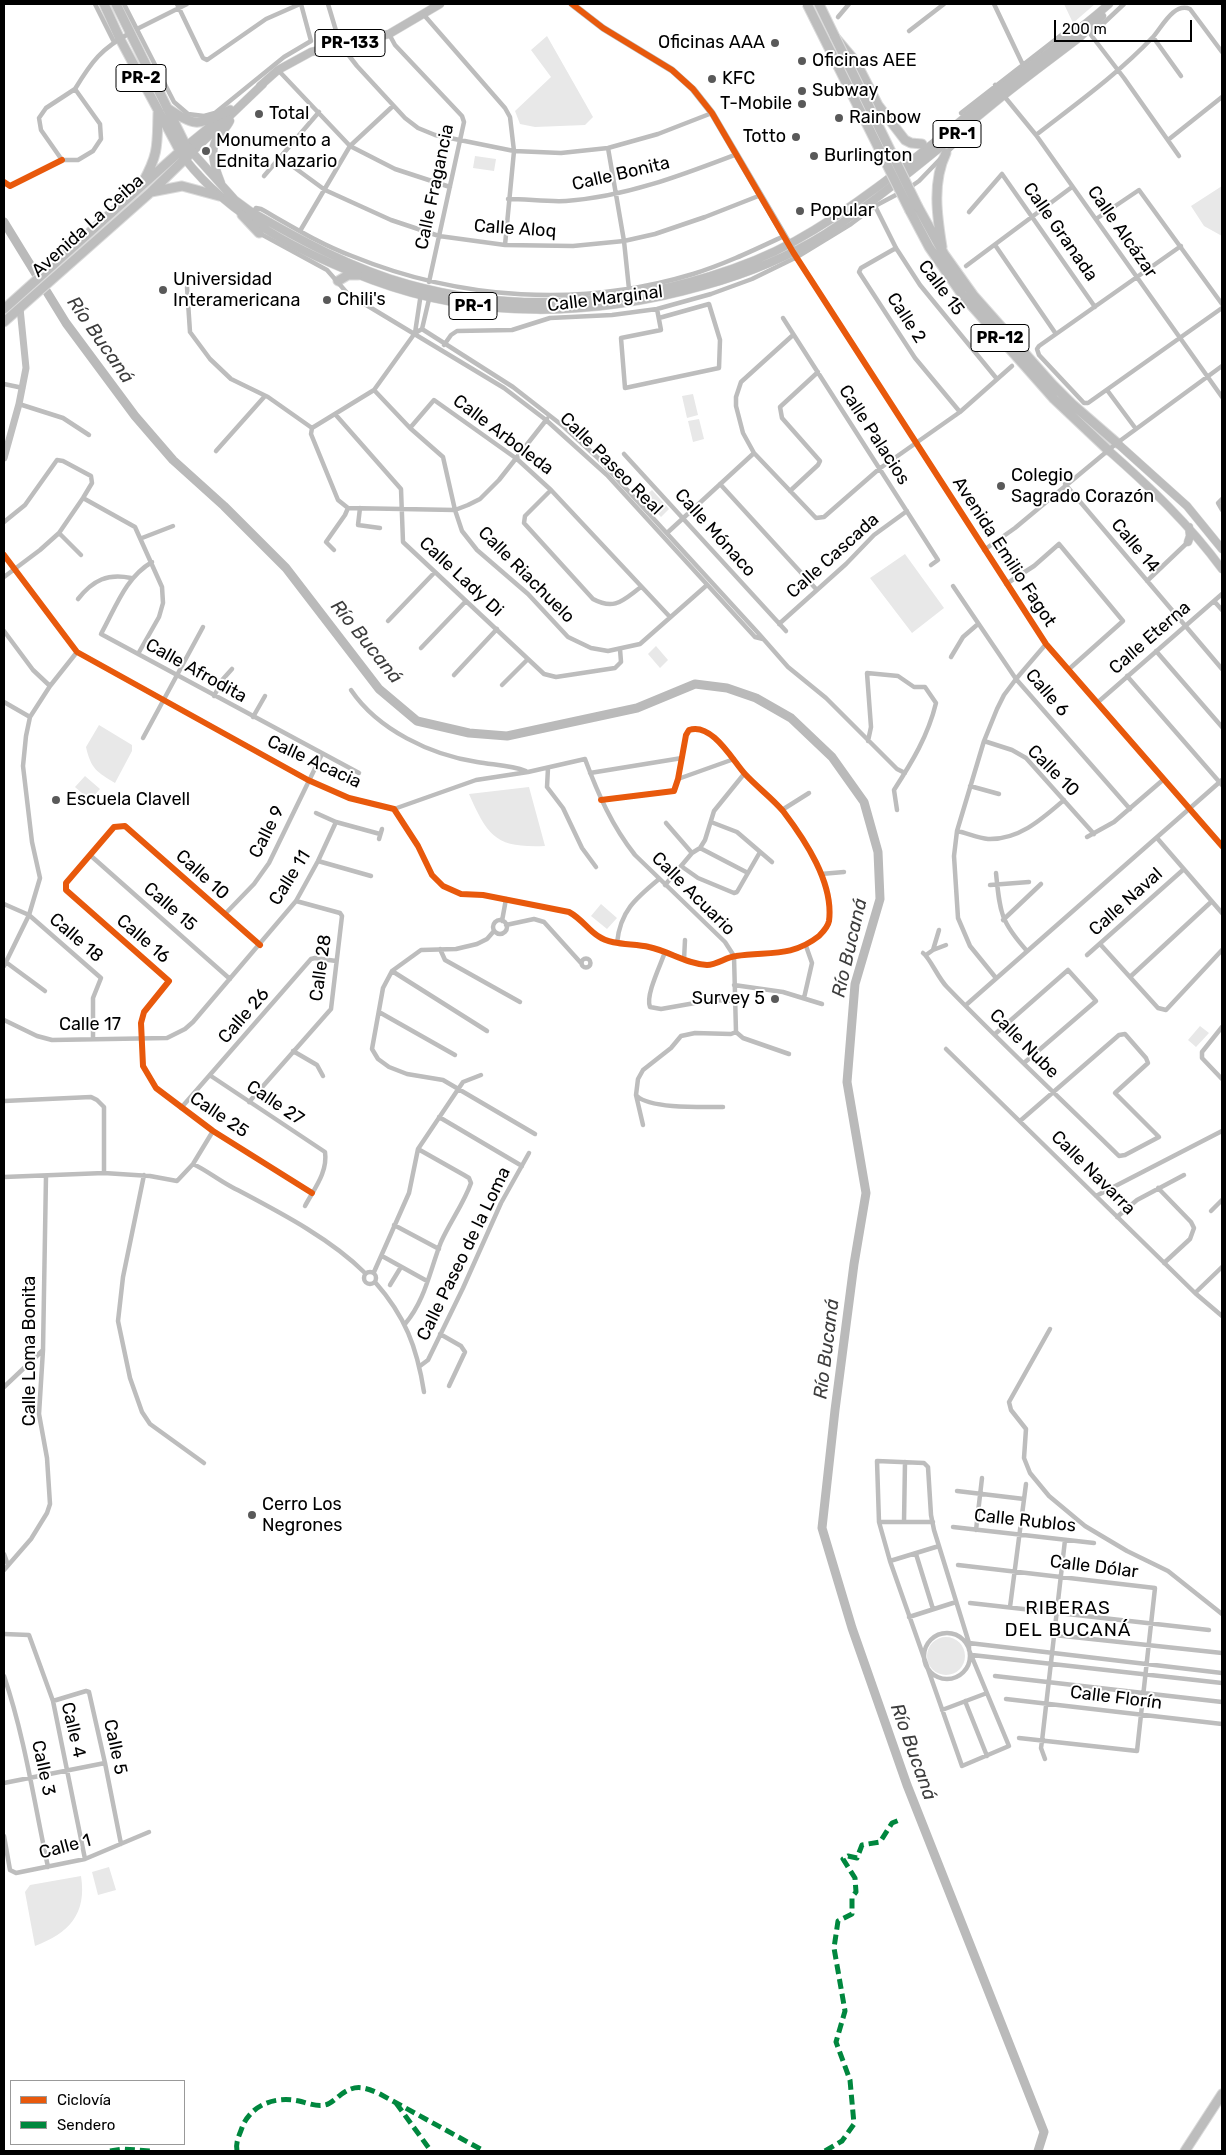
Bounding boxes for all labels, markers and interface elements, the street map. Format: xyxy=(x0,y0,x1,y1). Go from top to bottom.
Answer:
scale bar xyxy=(1056,10,1194,42)
text: 200 m xyxy=(1062,20,1107,38)
road number: PR-133 xyxy=(315,29,385,56)
place label: Oficinas AAA xyxy=(658,32,765,54)
marker: Oficinas AAA xyxy=(769,37,781,49)
place label: Oficinas AEE xyxy=(812,50,917,72)
marker: Oficinas AEE xyxy=(796,55,808,67)
road number: PR-2 xyxy=(116,64,166,92)
place label: KFC xyxy=(722,68,755,90)
marker: KFC xyxy=(706,73,718,85)
place label: Subway xyxy=(812,80,878,102)
marker: Subway xyxy=(796,85,808,97)
place label: T-Mobile xyxy=(720,93,792,115)
marker: T-Mobile xyxy=(796,98,808,110)
place label: Total xyxy=(269,103,309,125)
place label: Rainbow xyxy=(849,107,921,129)
marker: Total xyxy=(253,108,265,120)
marker: Rainbow xyxy=(833,112,845,124)
road number: PR-1 xyxy=(933,120,981,148)
street label: Calle Fragancia xyxy=(411,122,459,252)
place label: Totto xyxy=(743,126,786,148)
place label: Monumento a Ednita Nazario xyxy=(216,130,337,172)
marker: Totto xyxy=(790,131,802,143)
marker: Monumento a Ednita Nazario xyxy=(200,145,212,157)
place label: Burlington xyxy=(824,145,912,167)
marker: Burlington xyxy=(808,150,820,162)
street label: Calle Bonita xyxy=(570,152,672,196)
street label: Avenida La Ceiba xyxy=(28,170,148,282)
street label: Calle Granada xyxy=(1018,178,1102,286)
street label: Calle Alcázar xyxy=(1082,182,1162,282)
place label: Popular xyxy=(810,200,874,222)
marker: Popular xyxy=(794,205,806,217)
street label: Calle Aloq xyxy=(473,215,557,243)
street label: Calle 15 xyxy=(913,256,969,320)
place label: Universidad Interamericana xyxy=(173,269,300,312)
street label: Calle Marginal xyxy=(546,281,664,317)
marker: Universidad Interamericana xyxy=(157,284,169,296)
place label: Chili's xyxy=(337,289,386,311)
street label: Calle 2 xyxy=(882,289,930,347)
water label: Río Bucaná xyxy=(62,292,138,388)
road number: PR-1 xyxy=(449,292,497,320)
marker: Chili's xyxy=(321,294,333,306)
road number: PR-12 xyxy=(971,324,1029,352)
street label: Calle Palacios xyxy=(834,381,914,489)
street label: Calle Arboleda xyxy=(449,390,557,480)
street label: Calle Paseo Real xyxy=(555,408,667,520)
place label: Colegio Sagrado Corazón xyxy=(1011,465,1154,508)
street label: Avenida Emilio Fagot xyxy=(947,473,1061,631)
marker: Colegio Sagrado Corazón xyxy=(995,480,1007,492)
street label: Calle Mónaco xyxy=(670,485,760,581)
street label: Calle Cascada xyxy=(782,509,884,603)
street label: Calle 14 xyxy=(1106,515,1164,577)
street label: Calle Riachuelo xyxy=(473,522,579,628)
street label: Calle Lady Di xyxy=(414,533,508,621)
water label: Río Bucaná xyxy=(325,596,407,688)
street label: Calle Eterna xyxy=(1105,597,1195,679)
street label: Calle Afrodita xyxy=(141,634,251,708)
street label: Calle 6 xyxy=(1020,665,1074,721)
street label: Calle Acacia xyxy=(264,731,364,793)
street label: Calle 10 xyxy=(1023,741,1083,801)
place label: Escuela Clavell xyxy=(66,789,190,811)
marker: Escuela Clavell xyxy=(50,794,62,806)
street label: Calle 9 xyxy=(245,802,289,862)
street label: Calle 10 xyxy=(171,845,233,905)
street label: Calle 11 xyxy=(265,847,315,909)
street label: Calle Acuario xyxy=(647,848,739,940)
street label: Calle Naval xyxy=(1085,863,1167,941)
street label: Calle 15 xyxy=(139,878,201,936)
water label: Río Bucaná xyxy=(828,896,872,1000)
street label: Calle 18 xyxy=(45,909,107,967)
street label: Calle 16 xyxy=(112,910,174,968)
street label: Calle 28 xyxy=(306,933,336,1003)
street label: Calle 26 xyxy=(214,984,274,1048)
place label: Survey 5 xyxy=(692,988,765,1010)
marker: Survey 5 xyxy=(769,993,781,1005)
street label: Calle Nube xyxy=(985,1005,1063,1083)
street label: Calle 17 xyxy=(59,1014,121,1036)
street label: Calle 27 xyxy=(242,1076,308,1130)
street label: Calle 25 xyxy=(185,1087,253,1143)
street label: Calle Navarra xyxy=(1046,1126,1140,1220)
street label: Calle Paseo de la Loma xyxy=(413,1164,515,1344)
street label: Calle Loma Bonita xyxy=(19,1276,41,1426)
water label: Río Bucaná xyxy=(810,1297,844,1401)
place label: Cerro Los Negrones xyxy=(262,1494,343,1536)
street label: Calle Rublos xyxy=(973,1505,1077,1537)
marker: Cerro Los Negrones xyxy=(246,1509,258,1521)
street label: Calle Dólar xyxy=(1048,1551,1140,1583)
district label: RIBERAS DEL BUCANÁ xyxy=(1003,1598,1133,1642)
street label: Calle Florín xyxy=(1069,1682,1163,1714)
street label: Calle 4 xyxy=(56,1700,90,1760)
water label: Río Bucaná xyxy=(885,1701,941,1803)
street label: Calle 5 xyxy=(99,1717,131,1777)
street label: Calle 3 xyxy=(27,1738,59,1798)
street label: Calle 1 xyxy=(37,1830,93,1864)
legend xyxy=(10,2080,185,2145)
text: Ciclovía xyxy=(57,2091,111,2109)
text: Sendero xyxy=(57,2116,115,2134)

